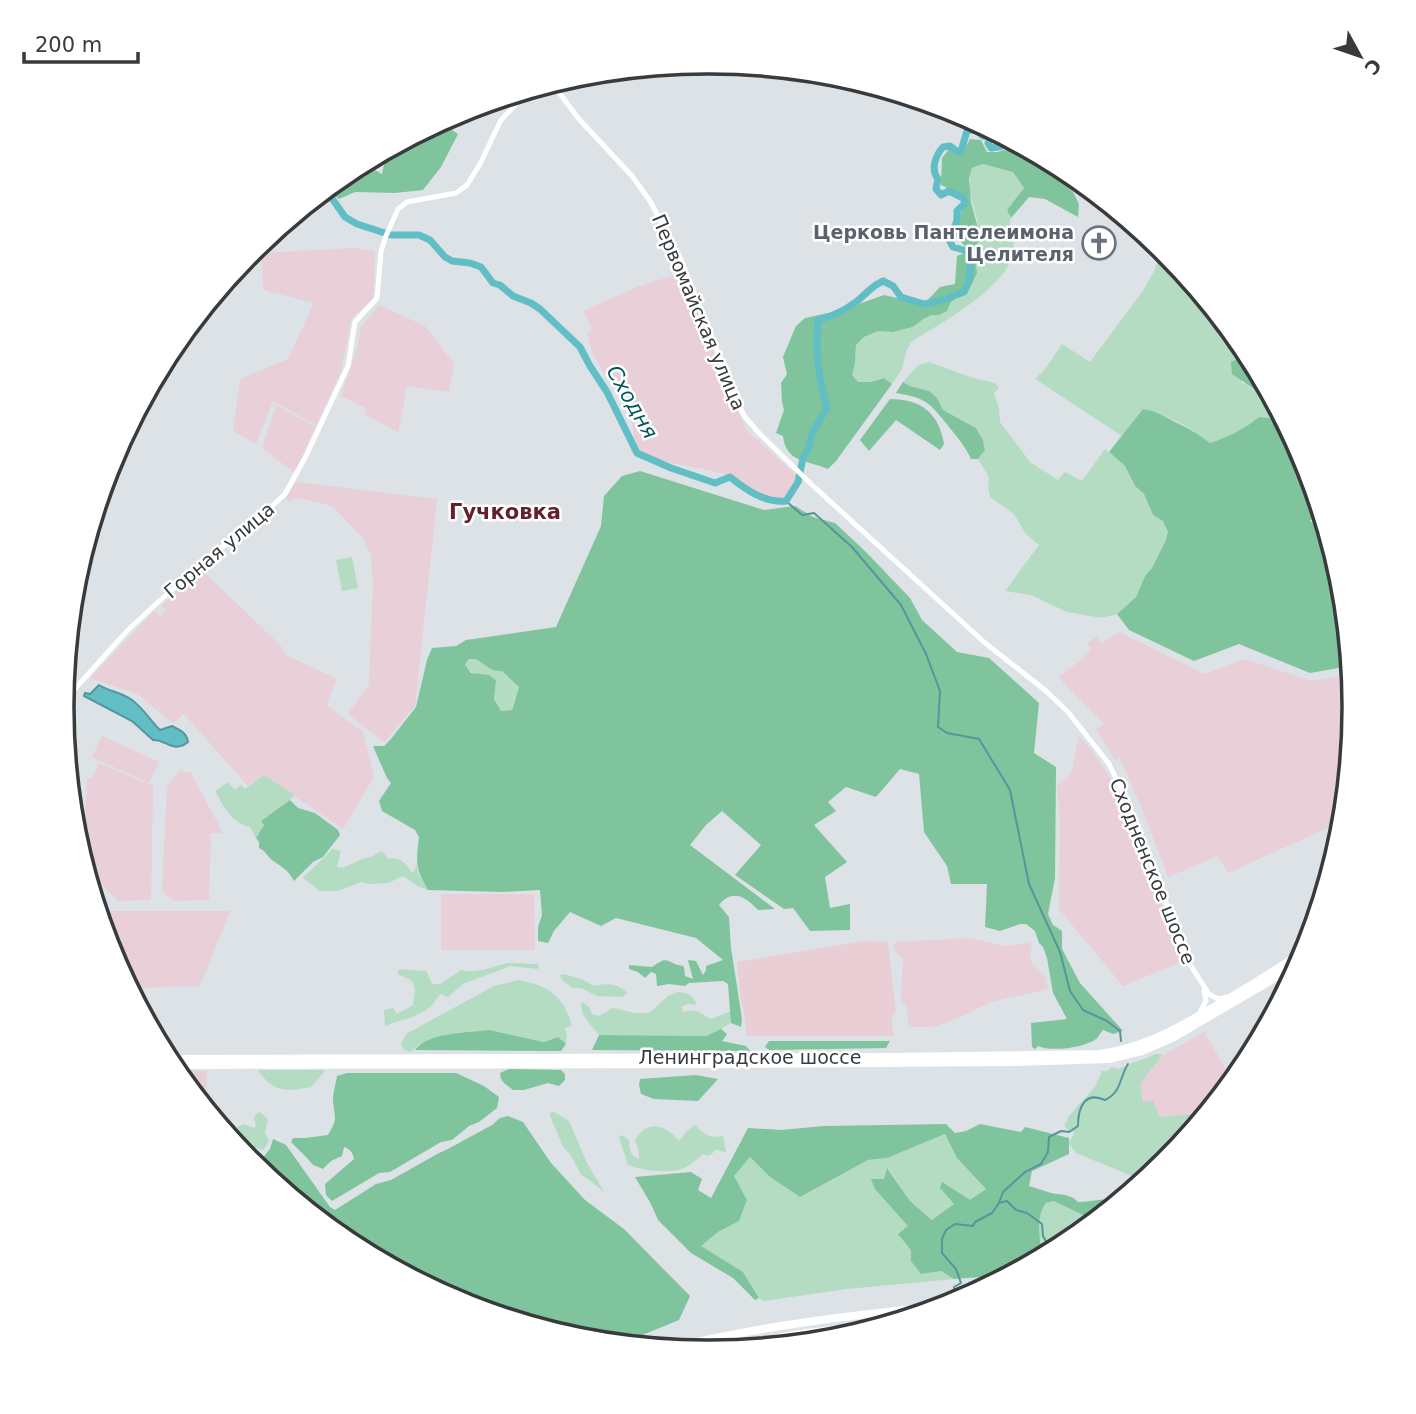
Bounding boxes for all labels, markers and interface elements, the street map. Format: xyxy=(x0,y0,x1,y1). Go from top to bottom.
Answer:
scale bar xyxy=(24,21,138,65)
north arrow xyxy=(1325,21,1395,91)
text: 200 m xyxy=(35,33,102,57)
text: С xyxy=(1360,55,1386,79)
street label: Первомайская улица xyxy=(648,211,750,413)
place label: Церковь Пантелеимона Целителя xyxy=(813,221,1074,265)
church icon: Церковь Пантелеимона Целителя xyxy=(1080,224,1118,262)
water label: Сходня xyxy=(601,361,663,443)
street label: Горная улица xyxy=(159,498,279,602)
district label: Гучковка xyxy=(449,500,561,524)
street label: Сходненское шоссе xyxy=(1106,775,1200,967)
street label: Ленинградское шоссе xyxy=(639,1046,861,1068)

